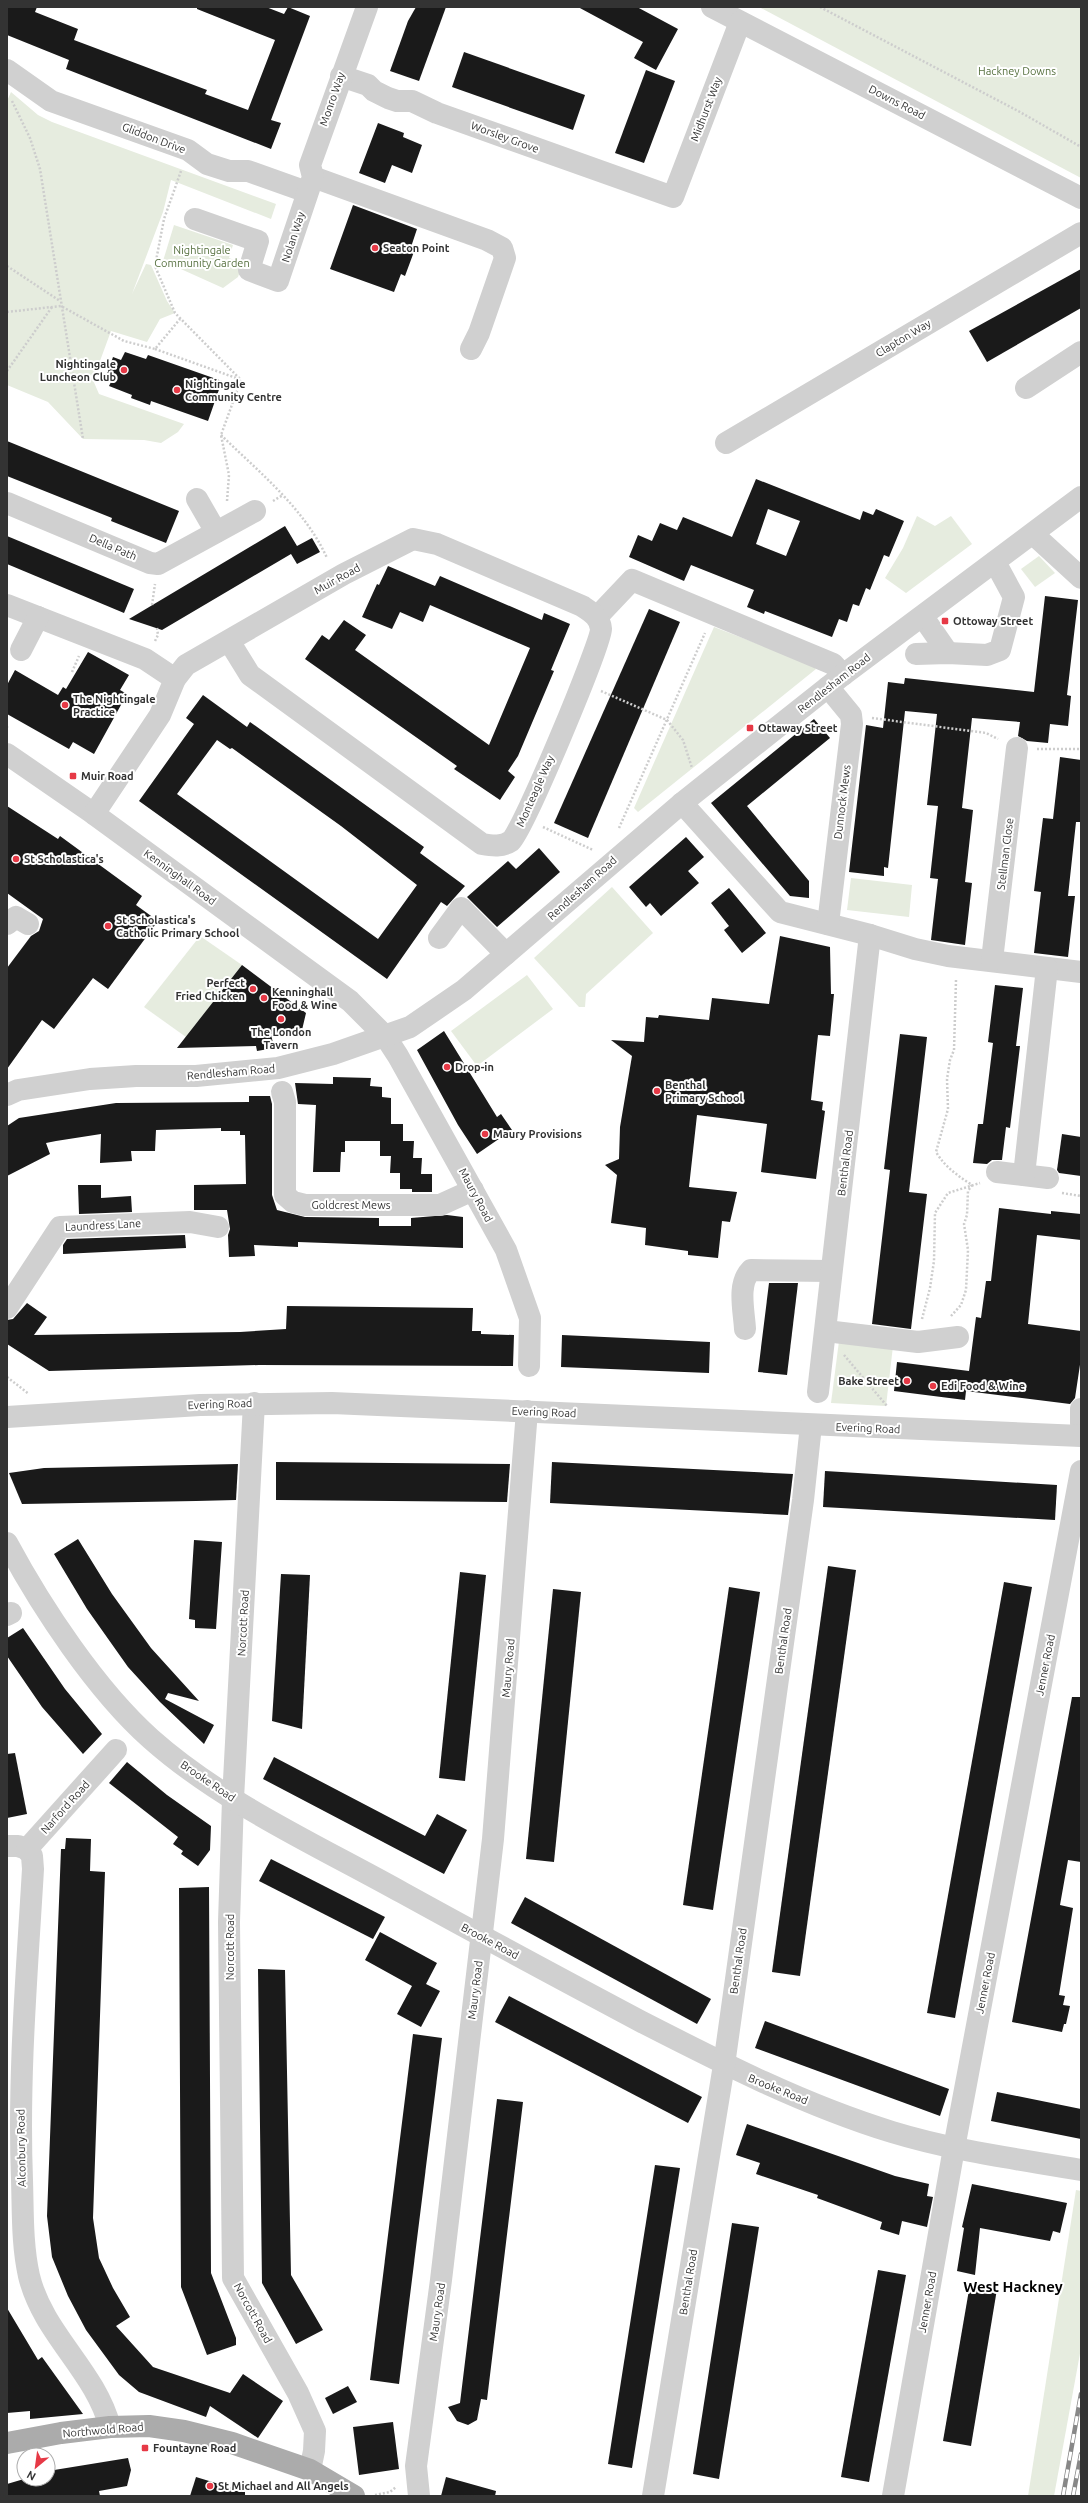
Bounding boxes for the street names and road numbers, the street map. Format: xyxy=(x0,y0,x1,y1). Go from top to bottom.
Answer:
street label: Monro Way xyxy=(317,70,347,128)
street label: Midhurst Way xyxy=(688,75,724,143)
street label: Downs Road xyxy=(867,83,927,121)
street label: Worsley Grove xyxy=(469,119,541,155)
street label: Gliddon Drive xyxy=(121,120,187,156)
street label: Nolan Way xyxy=(279,209,307,264)
street label: Clapton Way xyxy=(873,316,933,359)
street label: Della Path xyxy=(87,532,139,562)
street label: Muir Road xyxy=(312,561,362,597)
street label: Rendlesham Road xyxy=(795,651,873,715)
street label: Monteagle Way xyxy=(514,753,556,829)
street label: Dunnock Mews xyxy=(831,764,853,840)
street label: Stellman Close xyxy=(995,817,1015,891)
street label: Kenninghall Road xyxy=(142,847,218,907)
street label: Rendlesham Road xyxy=(545,854,619,922)
street label: Rendlesham Road xyxy=(186,1062,276,1082)
street label: Benthal Road xyxy=(835,1129,855,1197)
street label: Maury Road xyxy=(457,1166,495,1224)
street label: Goldcrest Mews xyxy=(312,1199,391,1211)
street label: Laundress Lane xyxy=(65,1217,141,1233)
street label: Evering Road xyxy=(187,1397,253,1411)
street label: Evering Road xyxy=(511,1405,577,1419)
street label: Evering Road xyxy=(835,1421,901,1435)
street label: Norcott Road xyxy=(235,1589,251,1657)
street label: Benthal Road xyxy=(772,1607,794,1675)
street label: Jenner Road xyxy=(1033,1633,1057,1697)
street label: Maury Road xyxy=(499,1638,517,1698)
street label: Brooke Road xyxy=(178,1758,238,1804)
street label: Narford Road xyxy=(38,1778,92,1836)
street label: Norcott Road xyxy=(224,1914,236,1980)
street label: Brooke Road xyxy=(459,1921,521,1961)
street label: Benthal Road xyxy=(727,1927,749,1995)
street label: Jenner Road xyxy=(973,1951,997,2015)
street label: Maury Road xyxy=(465,1960,485,2020)
street label: Brooke Road xyxy=(746,2072,810,2106)
street label: Alconbury Road xyxy=(14,2109,28,2187)
street label: Benthal Road xyxy=(677,2248,699,2316)
street label: Jenner Road xyxy=(916,2270,938,2334)
street label: Norcott Road xyxy=(232,2281,274,2345)
street label: Maury Road xyxy=(427,2282,447,2342)
street label: Northwold Road xyxy=(62,2420,144,2440)

